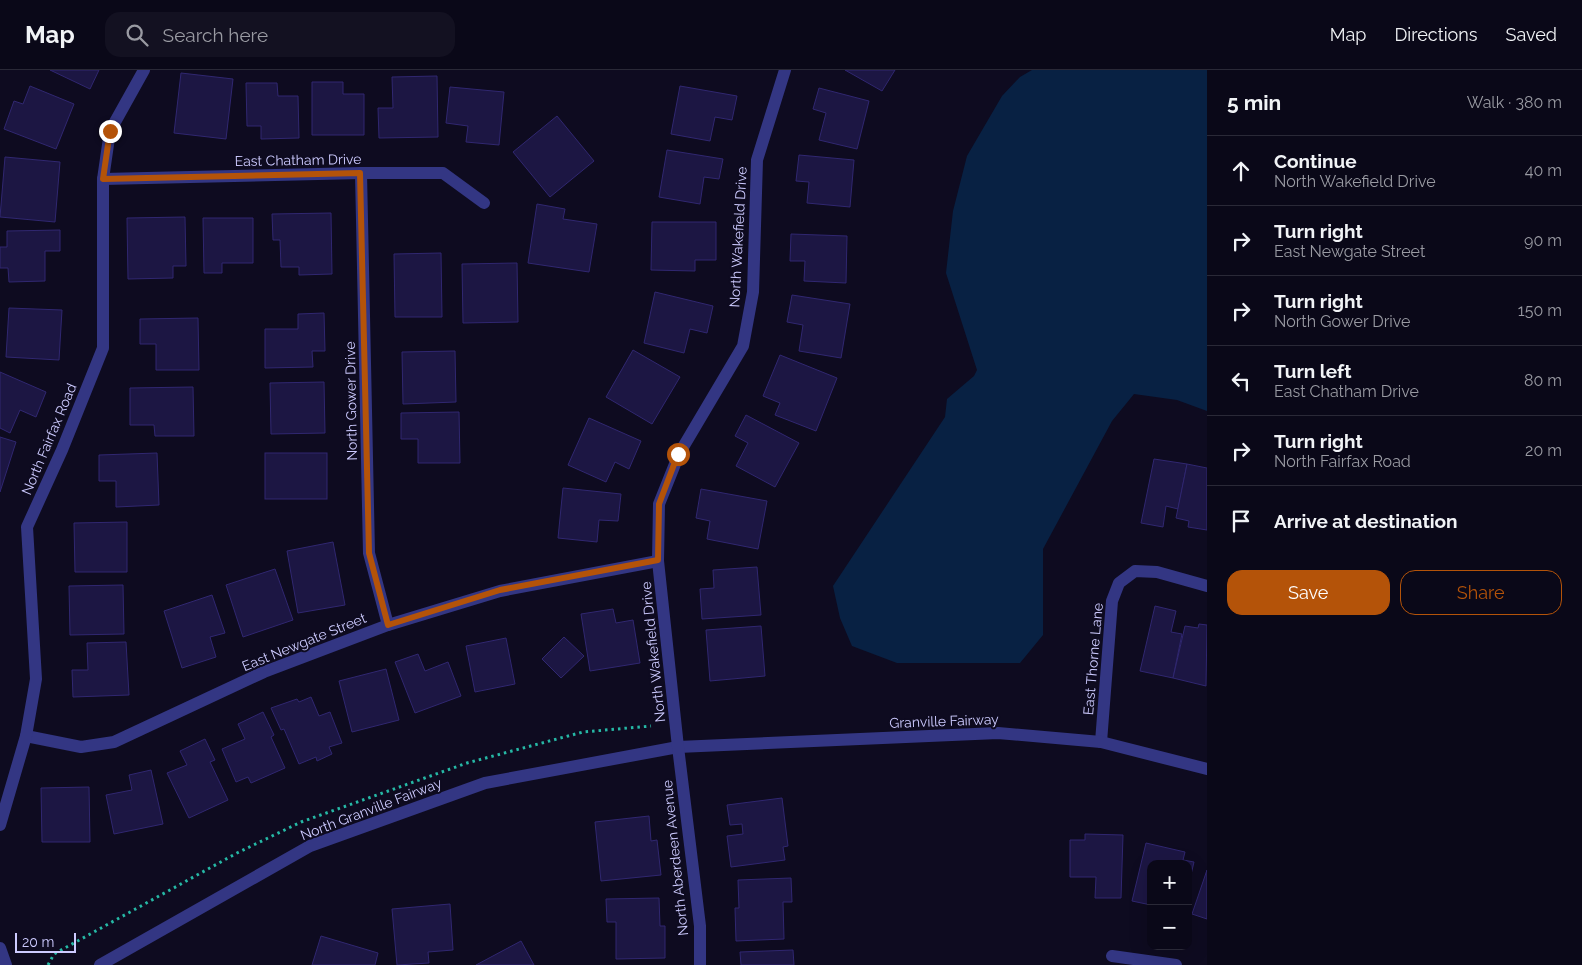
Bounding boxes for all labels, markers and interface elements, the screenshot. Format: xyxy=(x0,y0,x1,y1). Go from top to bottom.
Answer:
search box xyxy=(105,12,455,57)
text: Map xyxy=(25,20,75,49)
icon: search xyxy=(123,21,151,49)
text: Search here xyxy=(163,24,268,46)
text: Map xyxy=(1330,24,1366,45)
text: Directions xyxy=(1394,24,1478,45)
text: Saved xyxy=(1506,24,1557,45)
text: 5 min xyxy=(1227,90,1281,115)
text: Walk · 380 m xyxy=(1467,93,1562,112)
route end xyxy=(99,120,122,143)
text: Continue xyxy=(1274,150,1357,172)
street label: East Chatham Drive xyxy=(234,151,362,169)
icon: ahead xyxy=(1227,157,1255,185)
text: 40 m xyxy=(1525,161,1562,180)
street label: North Wakefield Drive xyxy=(726,166,750,308)
text: North Wakefield Drive xyxy=(1274,172,1436,191)
text: Turn right xyxy=(1274,220,1363,242)
icon: right xyxy=(1227,227,1255,255)
text: 90 m xyxy=(1524,231,1562,250)
text: East Newgate Street xyxy=(1274,242,1425,261)
text: Turn right xyxy=(1274,290,1363,312)
icon: right xyxy=(1227,297,1255,325)
text: 150 m xyxy=(1518,301,1562,320)
text: North Gower Drive xyxy=(1274,312,1410,331)
street label: North Gower Drive xyxy=(342,341,360,461)
text: Turn left xyxy=(1274,360,1351,382)
icon: left xyxy=(1227,367,1255,395)
text: 80 m xyxy=(1524,371,1562,390)
street label: North Fairfax Road xyxy=(18,381,80,497)
text: East Chatham Drive xyxy=(1274,382,1419,401)
text: Turn right xyxy=(1274,430,1363,452)
icon: right xyxy=(1227,437,1255,465)
text: 20 m xyxy=(1525,441,1562,460)
route start xyxy=(667,443,690,466)
text: North Fairfax Road xyxy=(1274,452,1411,471)
icon: arrive xyxy=(1227,507,1255,535)
text: Arrive at destination xyxy=(1274,510,1458,532)
button: Save xyxy=(1227,570,1390,615)
button: Share xyxy=(1400,570,1562,615)
street label: North Wakefield Drive xyxy=(638,581,668,723)
street label: East Thorne Lane xyxy=(1080,602,1106,716)
street label: East Newgate Street xyxy=(240,610,369,674)
street label: Granville Fairway xyxy=(889,711,999,731)
street label: North Granville Fairway xyxy=(298,775,444,843)
street label: North Aberdeen Avenue xyxy=(659,779,691,937)
map controls xyxy=(1147,860,1192,950)
button: + xyxy=(1147,860,1192,905)
button: − xyxy=(1147,905,1192,950)
scale bar xyxy=(15,930,76,953)
text: 20 m xyxy=(22,934,54,950)

